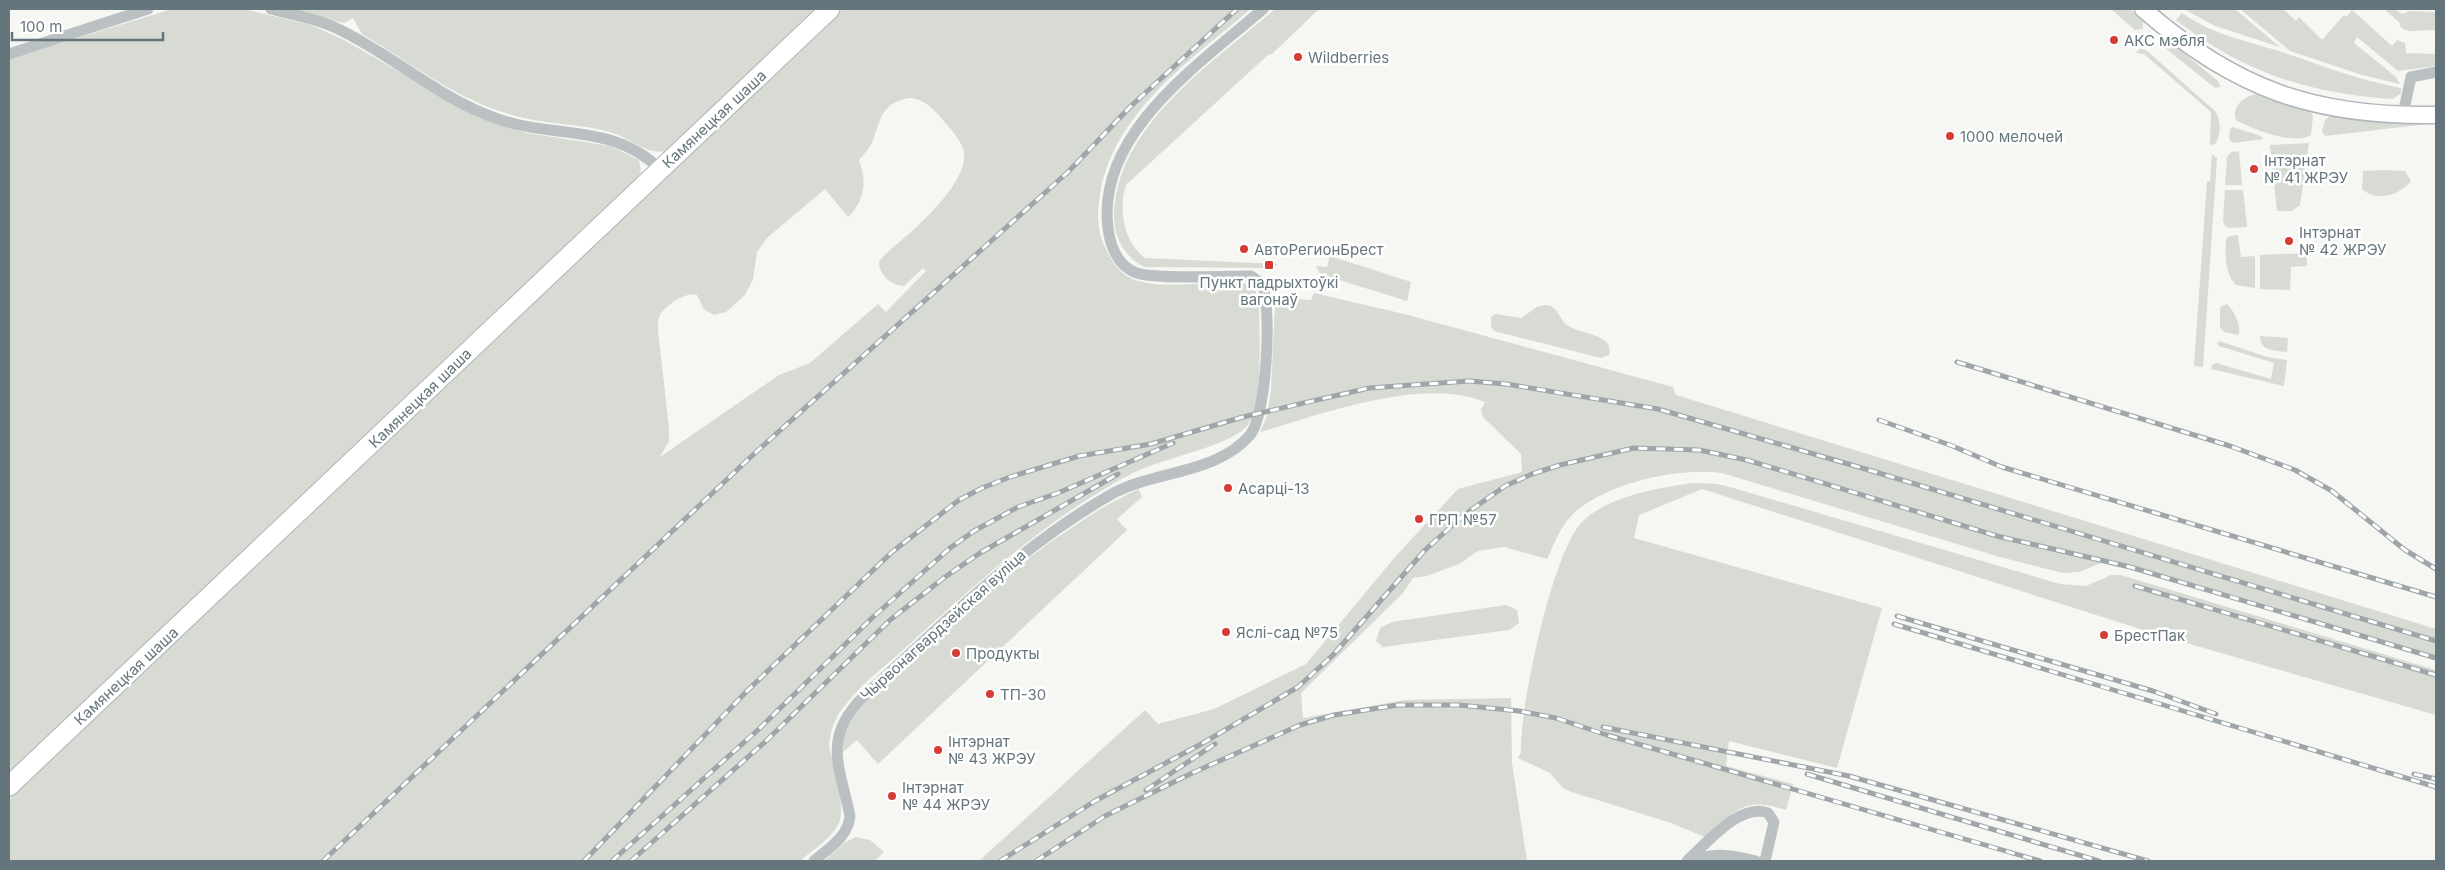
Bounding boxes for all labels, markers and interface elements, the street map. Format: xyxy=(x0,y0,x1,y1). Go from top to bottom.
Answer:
scale bar xyxy=(12,10,164,42)
text: 100 m xyxy=(20,17,62,36)
place label: АКС мэбля xyxy=(2124,31,2205,50)
marker: АКС мэбля xyxy=(2108,34,2120,46)
place label: Wildberries xyxy=(1308,48,1389,67)
marker: Wildberries xyxy=(1292,51,1304,63)
street label: Камянецкая шаша xyxy=(658,66,770,172)
place label: 1000 мелочей xyxy=(1960,127,2063,146)
marker: 1000 мелочей xyxy=(1944,130,1956,142)
place label: Інтэрнат № 41 ЖРЭУ xyxy=(2264,151,2349,187)
marker: Інтэрнат № 41 ЖРЭУ xyxy=(2248,163,2260,175)
place label: Інтэрнат № 42 ЖРЭУ xyxy=(2299,223,2387,259)
marker: Інтэрнат № 42 ЖРЭУ xyxy=(2283,235,2295,247)
place label: АвтоРегионБрест xyxy=(1254,240,1384,259)
marker: АвтоРегионБрест xyxy=(1238,243,1250,255)
marker: Пункт падрыхтоўкі вагонаў xyxy=(1263,259,1275,271)
place label: Пункт падрыхтоўкі вагонаў xyxy=(1200,273,1338,309)
street label: Камянецкая шаша xyxy=(365,344,475,452)
place label: Асарці-13 xyxy=(1238,479,1310,498)
marker: Асарці-13 xyxy=(1222,482,1234,494)
place label: ГРП №57 xyxy=(1429,510,1497,529)
marker: ГРП №57 xyxy=(1413,513,1425,525)
street label: Чырвонагвардзейская вуліца xyxy=(856,546,1030,704)
street label: Камянецкая шаша xyxy=(70,623,182,729)
place label: Яслі-сад №75 xyxy=(1236,623,1338,642)
marker: Яслі-сад №75 xyxy=(1220,626,1232,638)
place label: БрестПак xyxy=(2114,626,2185,645)
marker: БрестПак xyxy=(2098,629,2110,641)
place label: Продукты xyxy=(966,644,1040,663)
marker: Продукты xyxy=(950,647,962,659)
place label: ТП-30 xyxy=(1000,685,1046,704)
marker: ТП-30 xyxy=(984,688,996,700)
place label: Інтэрнат № 43 ЖРЭУ xyxy=(948,732,1036,768)
marker: Інтэрнат № 43 ЖРЭУ xyxy=(932,744,944,756)
place label: Інтэрнат № 44 ЖРЭУ xyxy=(902,778,991,814)
marker: Інтэрнат № 44 ЖРЭУ xyxy=(886,790,898,802)

